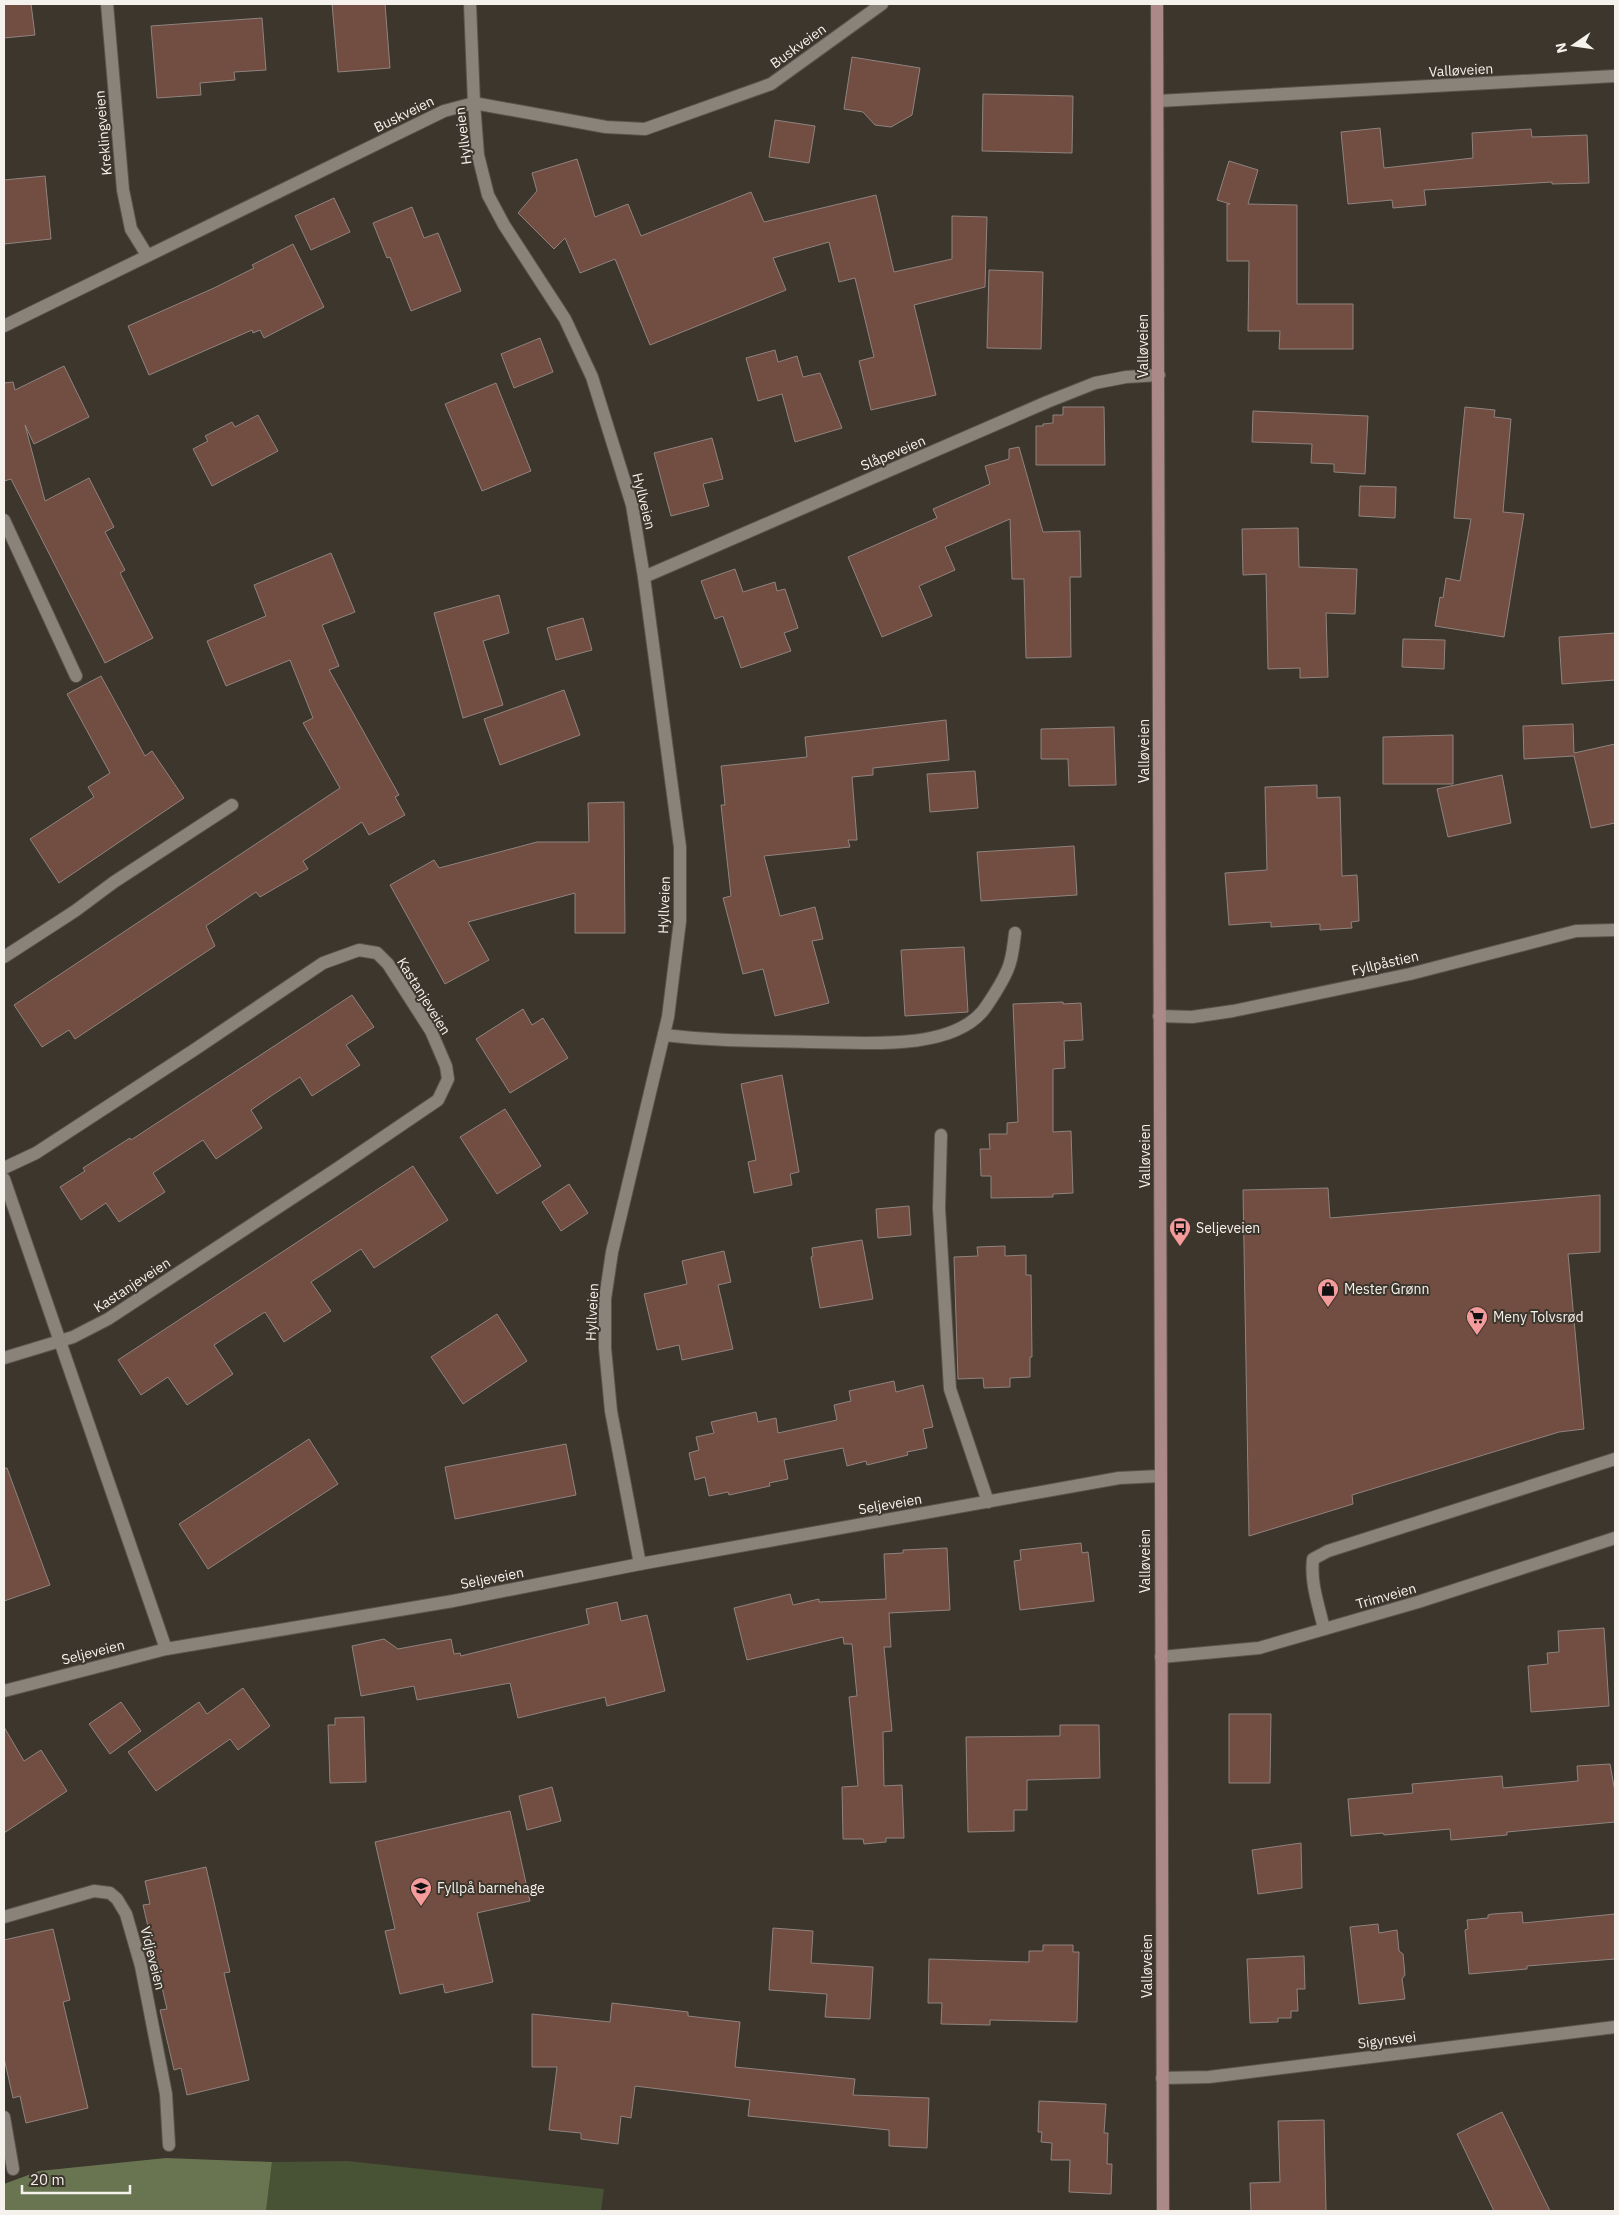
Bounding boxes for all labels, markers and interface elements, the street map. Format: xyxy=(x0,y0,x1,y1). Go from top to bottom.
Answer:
street label: Buskveien xyxy=(767,20,829,72)
north arrow xyxy=(1549,20,1599,70)
text: N xyxy=(1551,41,1571,55)
street label: Valløveien xyxy=(1428,59,1494,81)
street label: Kreklingveien xyxy=(90,90,116,176)
street label: Buskveien xyxy=(371,92,437,136)
street label: Hyllveien xyxy=(451,106,475,166)
street label: Valløveien xyxy=(1134,314,1152,378)
street label: Slåpeveien xyxy=(858,431,928,475)
street label: Hyllveien xyxy=(628,471,660,531)
street label: Valløveien xyxy=(1135,719,1153,783)
street label: Hyllveien xyxy=(654,876,674,934)
street label: Fyllpåstien xyxy=(1350,947,1420,979)
street label: Kastanjeveien xyxy=(393,954,455,1038)
street label: Valløveien xyxy=(1136,1124,1154,1188)
bus stop icon: Seljeveien xyxy=(1168,1216,1192,1247)
place label: Seljeveien xyxy=(1196,1219,1260,1237)
street label: Kastanjeveien xyxy=(90,1254,174,1316)
shop icon: Mester Grønn xyxy=(1316,1277,1340,1308)
place label: Mester Grønn xyxy=(1344,1280,1429,1298)
street label: Hyllveien xyxy=(581,1283,603,1341)
supermarket icon: Meny Tolvsrød xyxy=(1465,1305,1489,1336)
place label: Meny Tolvsrød xyxy=(1493,1308,1584,1326)
street label: Seljeveien xyxy=(857,1490,923,1518)
street label: Valløveien xyxy=(1136,1529,1154,1593)
street label: Seljeveien xyxy=(459,1563,525,1593)
street label: Trimveien xyxy=(1354,1579,1418,1613)
street label: Seljeveien xyxy=(60,1635,126,1669)
school or university icon: Fyllpå barnehage xyxy=(409,1876,433,1907)
place label: Fyllpå barnehage xyxy=(437,1879,545,1897)
street label: Vidjeveien xyxy=(136,1924,170,1992)
street label: Valløveien xyxy=(1138,1934,1156,1998)
street label: Sigynsvei xyxy=(1357,2027,1417,2053)
scale bar xyxy=(22,2162,130,2194)
text: 20 m xyxy=(30,2170,65,2189)

